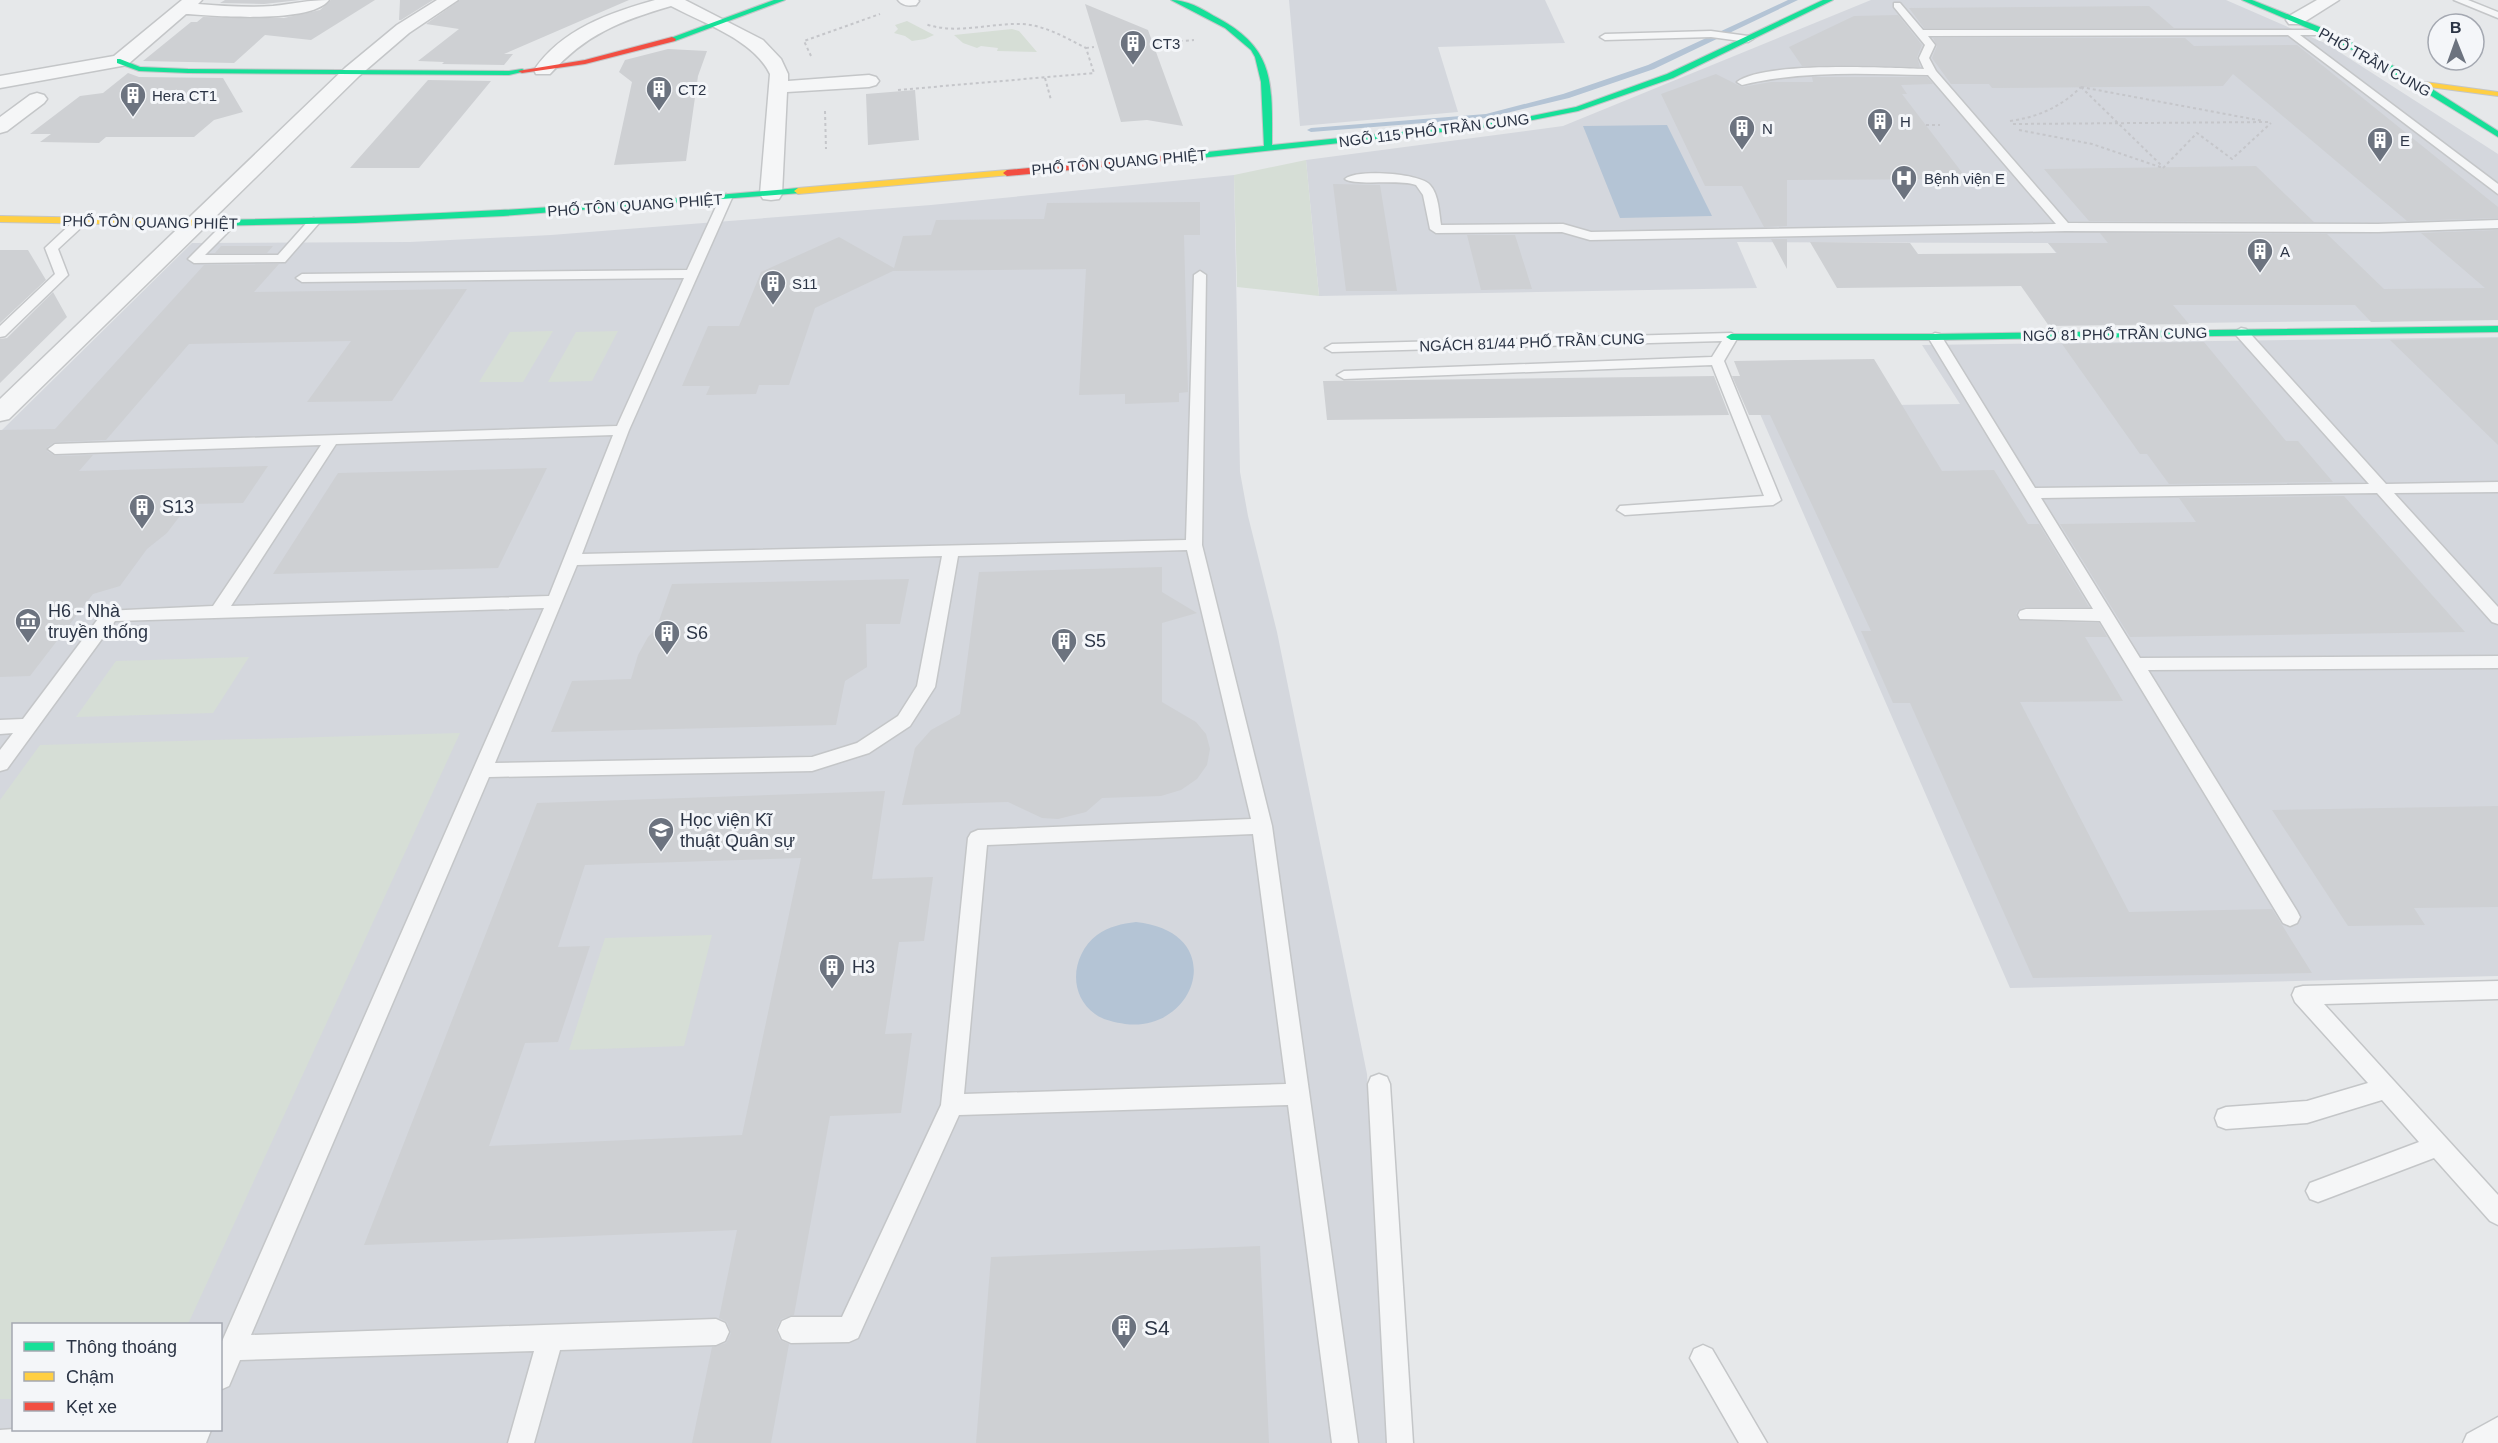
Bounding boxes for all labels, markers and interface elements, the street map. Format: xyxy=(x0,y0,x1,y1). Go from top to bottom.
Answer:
north arrow xyxy=(2426,12,2486,72)
text: B xyxy=(2450,19,2462,36)
street label: PHỐ TRẦN CUNG xyxy=(2316,24,2434,100)
building icon: CT3 xyxy=(1118,28,1148,66)
place label: CT3 xyxy=(1152,35,1180,52)
building icon: CT2 xyxy=(644,74,674,112)
building icon: Hera CT1 xyxy=(118,80,148,118)
place label: CT2 xyxy=(678,81,706,98)
place label: Hera CT1 xyxy=(152,87,217,104)
building icon: H xyxy=(1865,106,1895,144)
street label: NGÕ 115 PHỐ TRẦN CUNG xyxy=(1338,110,1530,150)
building icon: N xyxy=(1727,113,1757,151)
place label: H xyxy=(1900,113,1911,130)
place label: N xyxy=(1762,120,1773,137)
building icon: E xyxy=(2365,125,2395,163)
place label: E xyxy=(2400,132,2410,149)
street label: PHỐ TÔN QUANG PHIỆT xyxy=(1031,146,1207,178)
hospital icon: Bệnh viện E xyxy=(1889,163,1919,201)
place label: Bệnh viện E xyxy=(1924,170,2005,187)
street label: PHỐ TÔN QUANG PHIỆT xyxy=(547,190,723,220)
street label: PHỐ TÔN QUANG PHIỆT xyxy=(62,212,238,232)
building icon: A xyxy=(2245,236,2275,274)
place label: A xyxy=(2280,243,2290,260)
building icon: S11 xyxy=(758,268,788,306)
place label: S11 xyxy=(792,275,818,292)
street label: NGÕ 81 PHỐ TRẦN CUNG xyxy=(2022,324,2208,344)
street label: NGÁCH 81/44 PHỐ TRẦN CUNG xyxy=(1419,330,1645,354)
building icon: S13 xyxy=(127,492,157,530)
place label: S13 xyxy=(162,497,194,517)
place label: H6 - Nhà truyền thống xyxy=(48,601,148,642)
museum icon: H6 - Nhà truyền thống xyxy=(13,606,43,644)
building icon: S6 xyxy=(652,618,682,656)
place label: S6 xyxy=(686,623,708,643)
building icon: S5 xyxy=(1049,626,1079,664)
place label: S5 xyxy=(1084,631,1106,651)
place label: Học viện Kĩ thuật Quân sự xyxy=(680,810,795,851)
school or university icon: Học viện Kĩ thuật Quân sự xyxy=(646,815,676,853)
building icon: H3 xyxy=(817,952,847,990)
place label: H3 xyxy=(852,957,875,977)
building icon: S4 xyxy=(1109,1312,1139,1350)
place label: S4 xyxy=(1144,1316,1170,1339)
legend xyxy=(12,1323,222,1431)
text: Thông thoáng xyxy=(66,1337,177,1357)
text: Chậm xyxy=(66,1367,114,1387)
text: Kẹt xe xyxy=(66,1397,117,1417)

